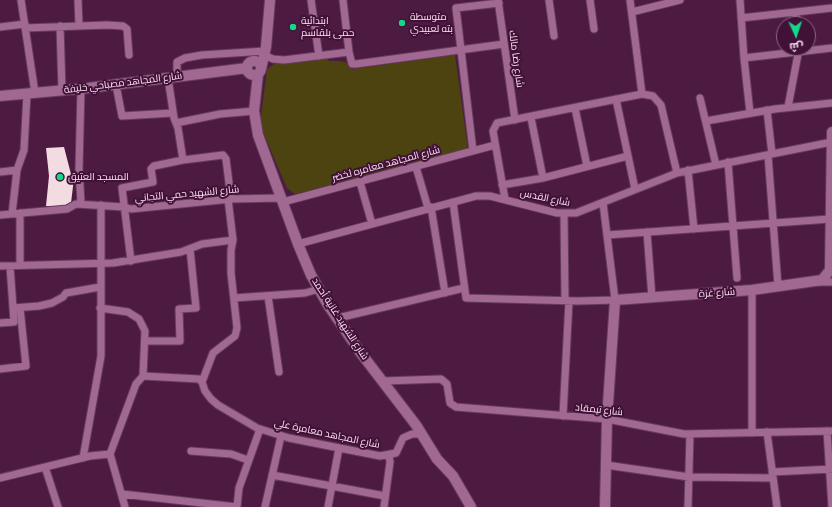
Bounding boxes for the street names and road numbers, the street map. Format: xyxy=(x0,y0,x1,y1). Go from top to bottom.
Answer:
street label: شارع رضا مالك xyxy=(506,30,526,88)
street label: شارع المجاهد مصباحي خليفة xyxy=(63,70,183,96)
street label: شارع المجاهد معامره لخضر xyxy=(331,144,441,184)
street label: شارع الشهيد حمي التجاني xyxy=(134,183,240,205)
street label: شارع القدس xyxy=(519,187,571,209)
street label: شارع الشهيد غانية أحمد xyxy=(309,276,371,362)
street label: شارع غزة xyxy=(699,286,735,300)
street label: شارع تيمقاد xyxy=(574,402,624,418)
street label: شارع المجاهد معامرة علي xyxy=(273,417,381,451)

